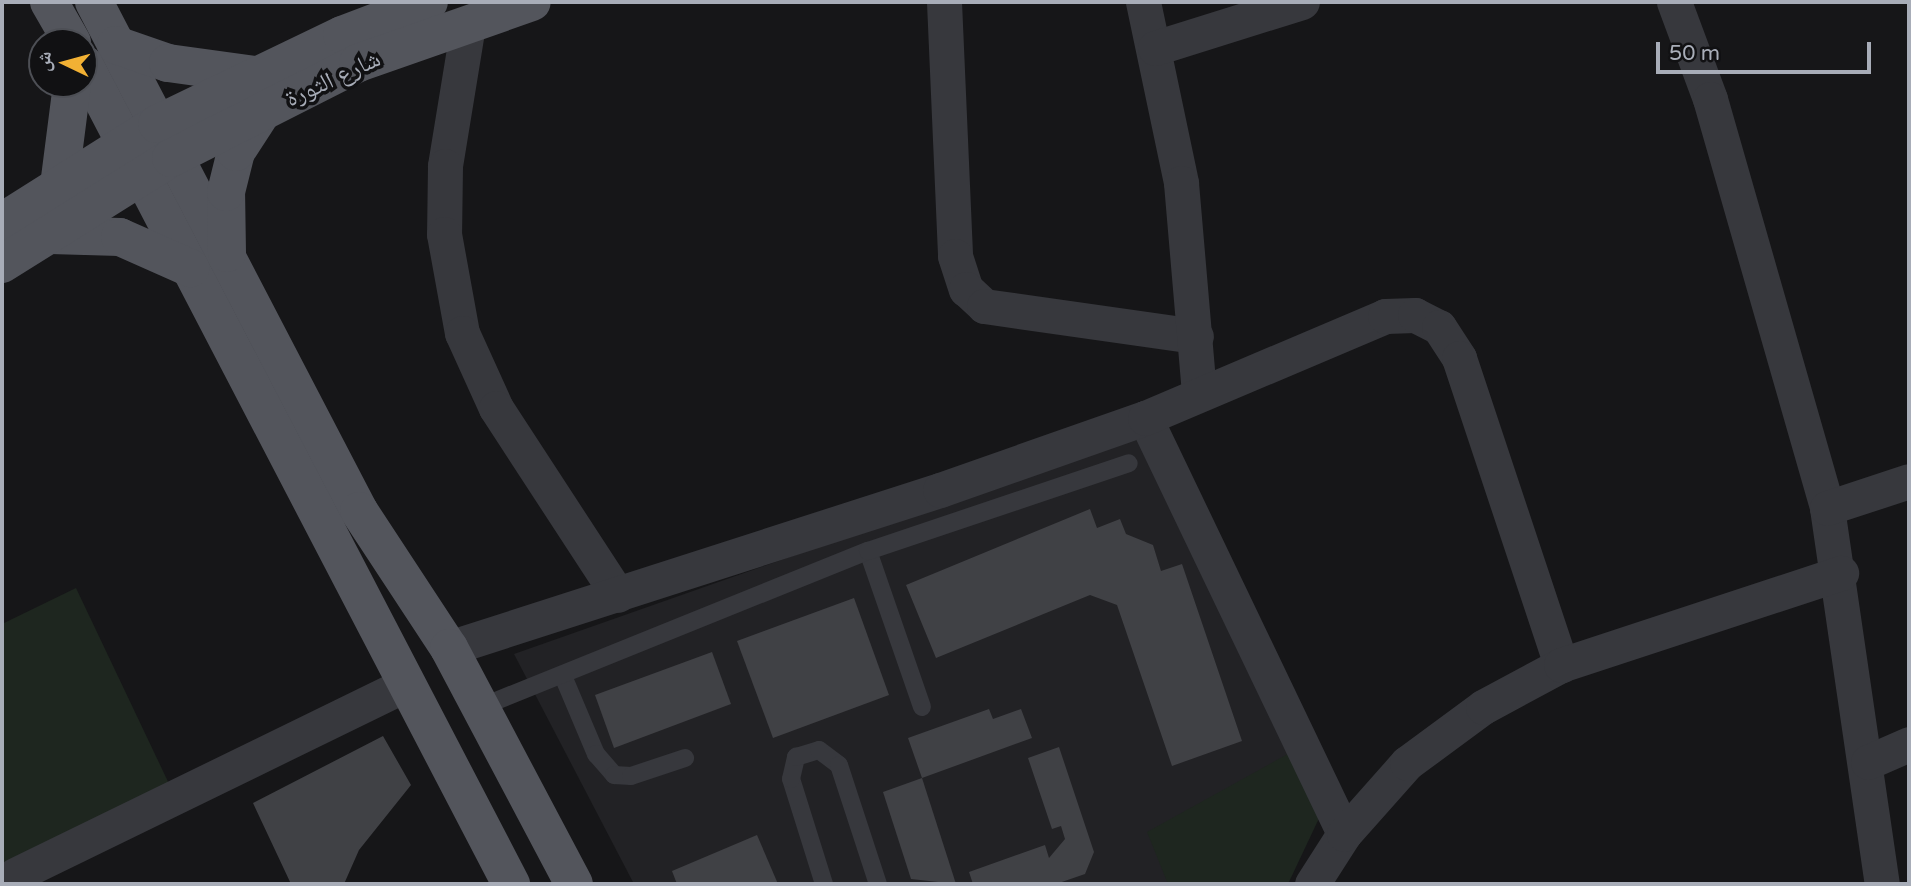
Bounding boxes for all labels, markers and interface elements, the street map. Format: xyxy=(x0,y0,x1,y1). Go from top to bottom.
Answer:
north arrow xyxy=(28,28,98,98)
scale bar xyxy=(1659,28,1874,72)
text: 50 m xyxy=(1669,41,1720,66)
street label: شارع الثورة xyxy=(281,44,385,114)
text: ش xyxy=(32,50,56,72)

